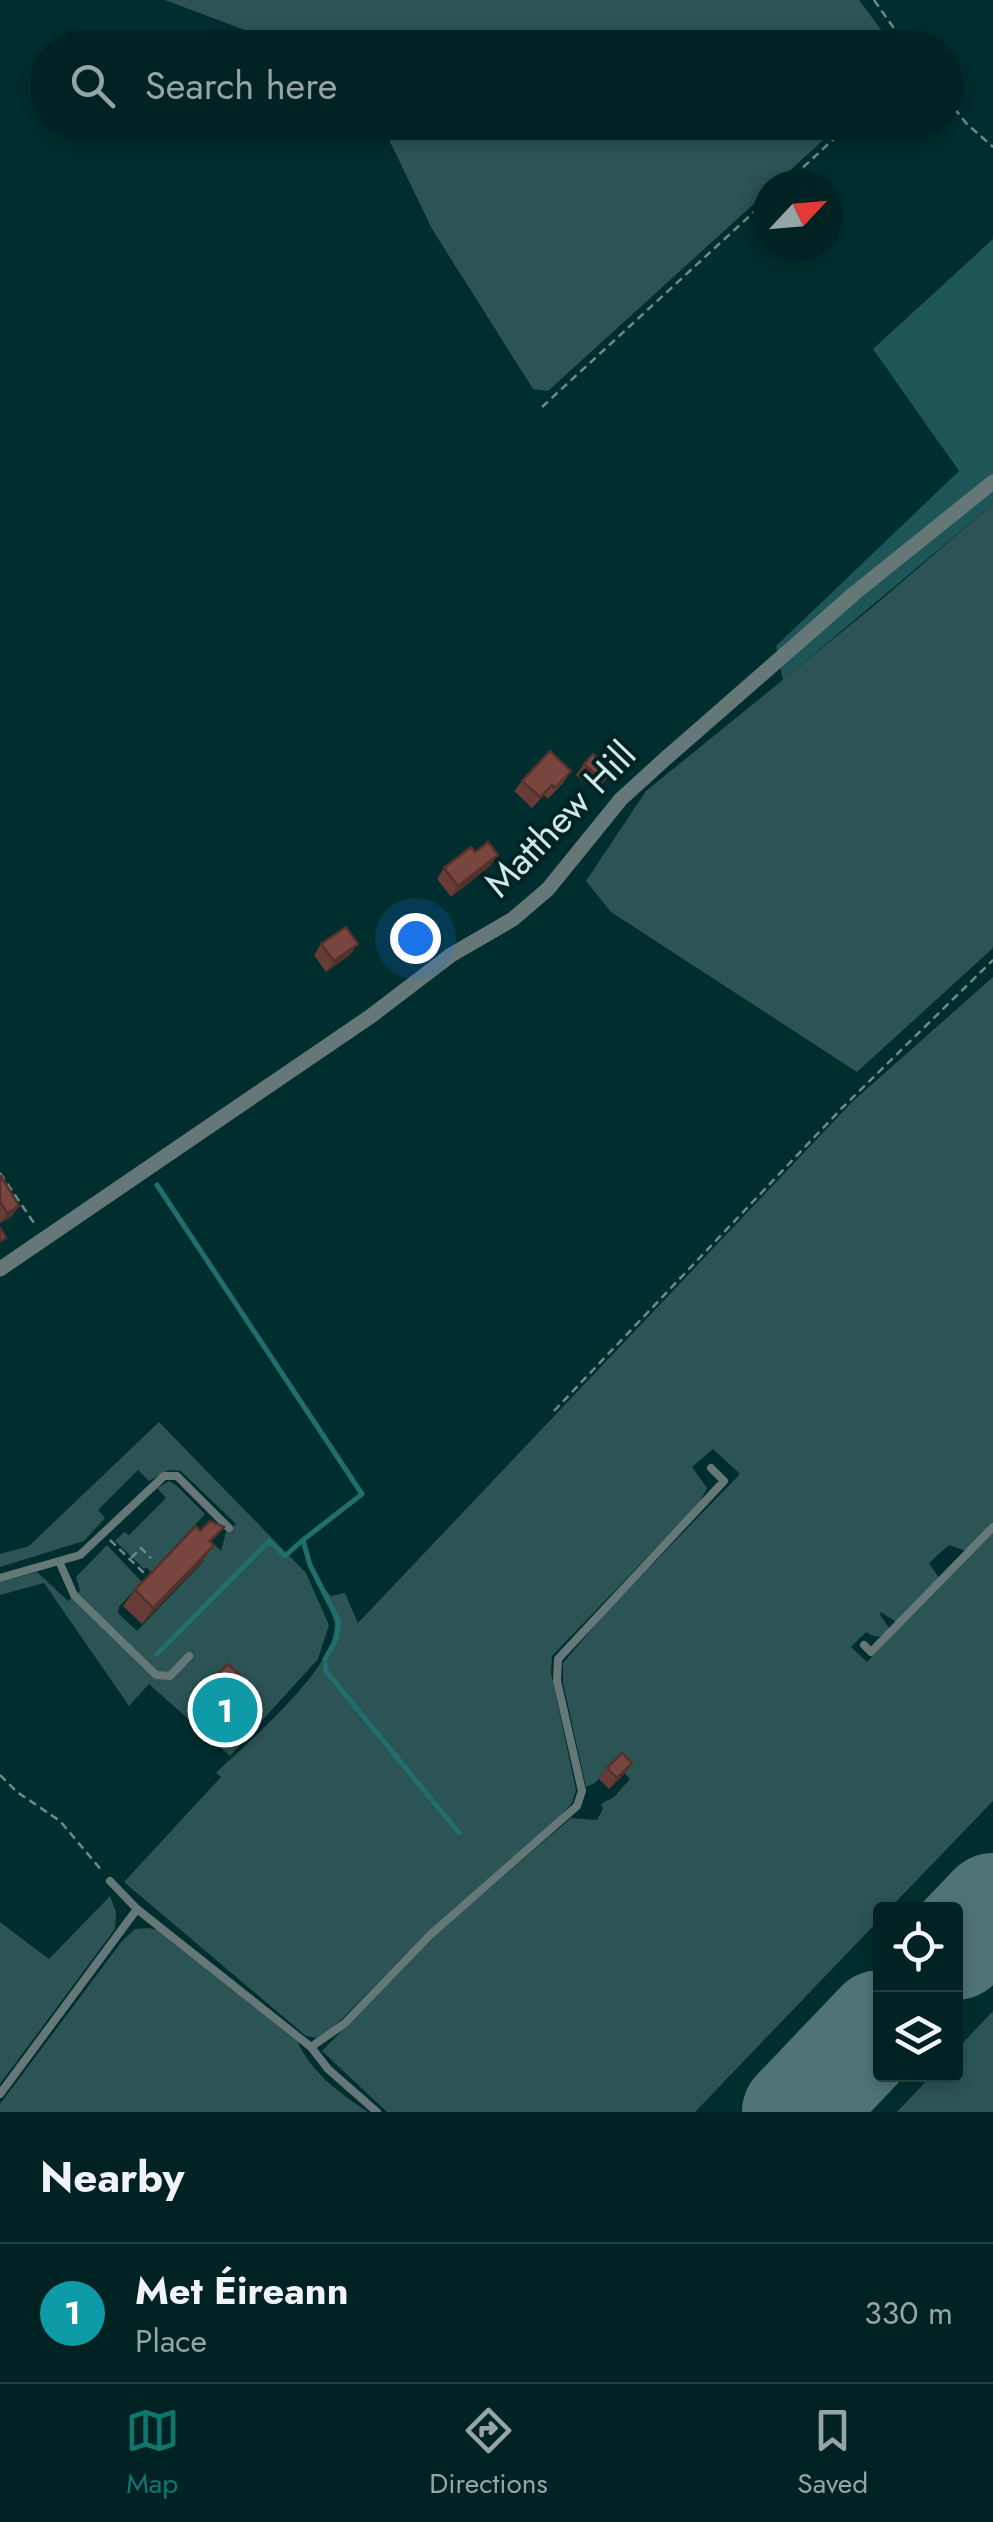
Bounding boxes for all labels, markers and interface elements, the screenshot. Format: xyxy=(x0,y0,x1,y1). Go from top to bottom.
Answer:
search box xyxy=(30,30,963,140)
icon: search xyxy=(65,58,120,113)
text: Search here xyxy=(145,58,337,113)
north arrow xyxy=(753,170,843,260)
street label: Matthew Hill xyxy=(471,728,648,909)
your location xyxy=(390,913,441,964)
pin: 1 xyxy=(192,1672,258,1748)
map controls xyxy=(873,1902,963,2082)
button: locate xyxy=(873,1902,963,1992)
button: layers xyxy=(873,1992,963,2082)
text: Nearby xyxy=(40,2147,184,2208)
text: Met Éireann xyxy=(135,2263,349,2318)
text: 1 xyxy=(64,2290,81,2336)
text: 330 m xyxy=(864,2290,953,2336)
text: Place xyxy=(135,2318,207,2364)
tab: Map xyxy=(125,2403,180,2504)
tab: Directions xyxy=(429,2403,548,2504)
tab: Saved xyxy=(797,2403,868,2504)

